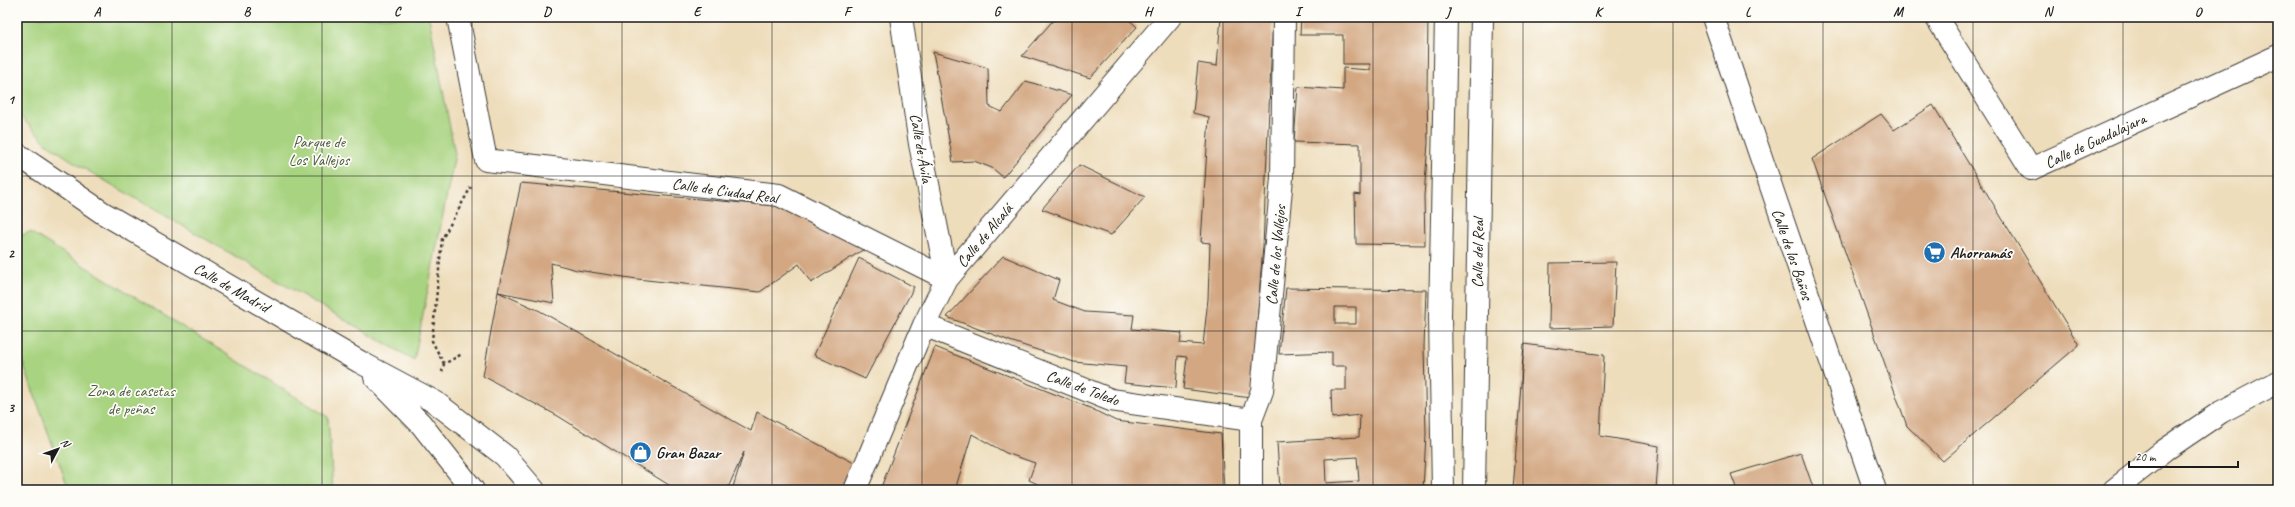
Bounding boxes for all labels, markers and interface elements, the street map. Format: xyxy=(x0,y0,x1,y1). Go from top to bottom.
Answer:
text: A xyxy=(94,4,102,20)
text: B xyxy=(244,4,252,20)
text: C xyxy=(394,4,402,20)
text: D xyxy=(543,4,552,20)
text: E xyxy=(694,4,703,20)
text: F xyxy=(844,4,853,20)
text: G xyxy=(994,4,1002,20)
text: H xyxy=(1144,4,1154,20)
text: I xyxy=(1295,4,1304,20)
text: J xyxy=(1445,4,1452,20)
text: K xyxy=(1595,4,1605,20)
text: L xyxy=(1745,4,1752,20)
text: M xyxy=(1893,4,1904,20)
text: N xyxy=(2044,4,2055,20)
text: O xyxy=(2195,4,2204,20)
text: 1 xyxy=(8,92,16,108)
street label: Calle de Guadalajara xyxy=(2042,108,2150,173)
street label: Calle de Ávila xyxy=(905,112,937,186)
park label: Parque de Los Vallejos xyxy=(289,132,351,170)
street label: Calle de Ciudad Real xyxy=(671,174,782,209)
street label: Calle de Alcalá xyxy=(952,198,1019,272)
street label: Calle de los Vallejos xyxy=(1262,203,1290,306)
street label: Calle de los Baños xyxy=(1767,206,1817,304)
street label: Calle del Real xyxy=(1467,215,1489,288)
supermarket icon: Ahorramás xyxy=(1921,239,1947,265)
place label: Ahorramás xyxy=(1950,243,2013,263)
text: 2 xyxy=(8,246,15,262)
street label: Calle de Madrid xyxy=(190,258,275,319)
street label: Calle de Toledo xyxy=(1044,366,1123,411)
park label: Zona de casetas de peñas xyxy=(87,381,176,419)
text: 3 xyxy=(8,400,15,416)
north arrow xyxy=(38,429,78,469)
text: N xyxy=(58,435,74,451)
shop icon: Gran Bazar xyxy=(628,439,654,465)
place label: Gran Bazar xyxy=(656,443,723,463)
scale bar xyxy=(2129,443,2238,469)
text: 20 m xyxy=(2135,449,2157,465)

